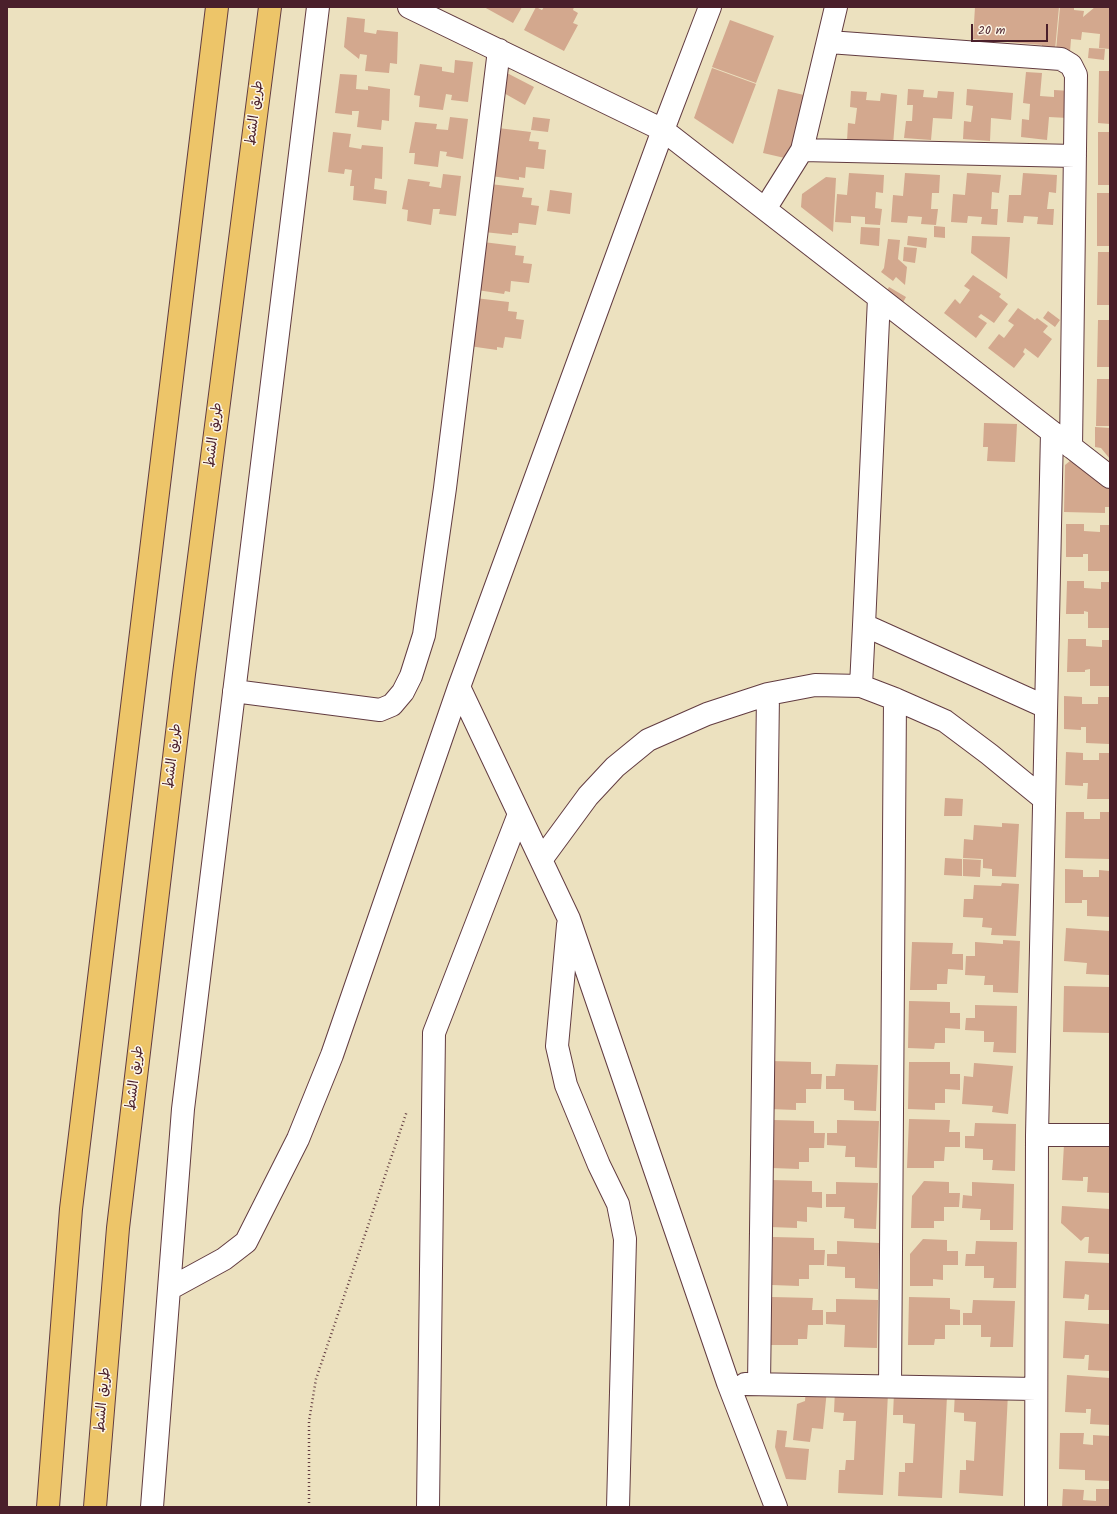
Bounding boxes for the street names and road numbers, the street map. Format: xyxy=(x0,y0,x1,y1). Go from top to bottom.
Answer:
street label: طريق الشط xyxy=(244,79,268,147)
street label: طريق الشط xyxy=(203,401,227,469)
street label: طريق الشط xyxy=(162,722,186,790)
street label: طريق الشط xyxy=(124,1044,148,1112)
street label: طريق الشط xyxy=(93,1367,115,1433)

